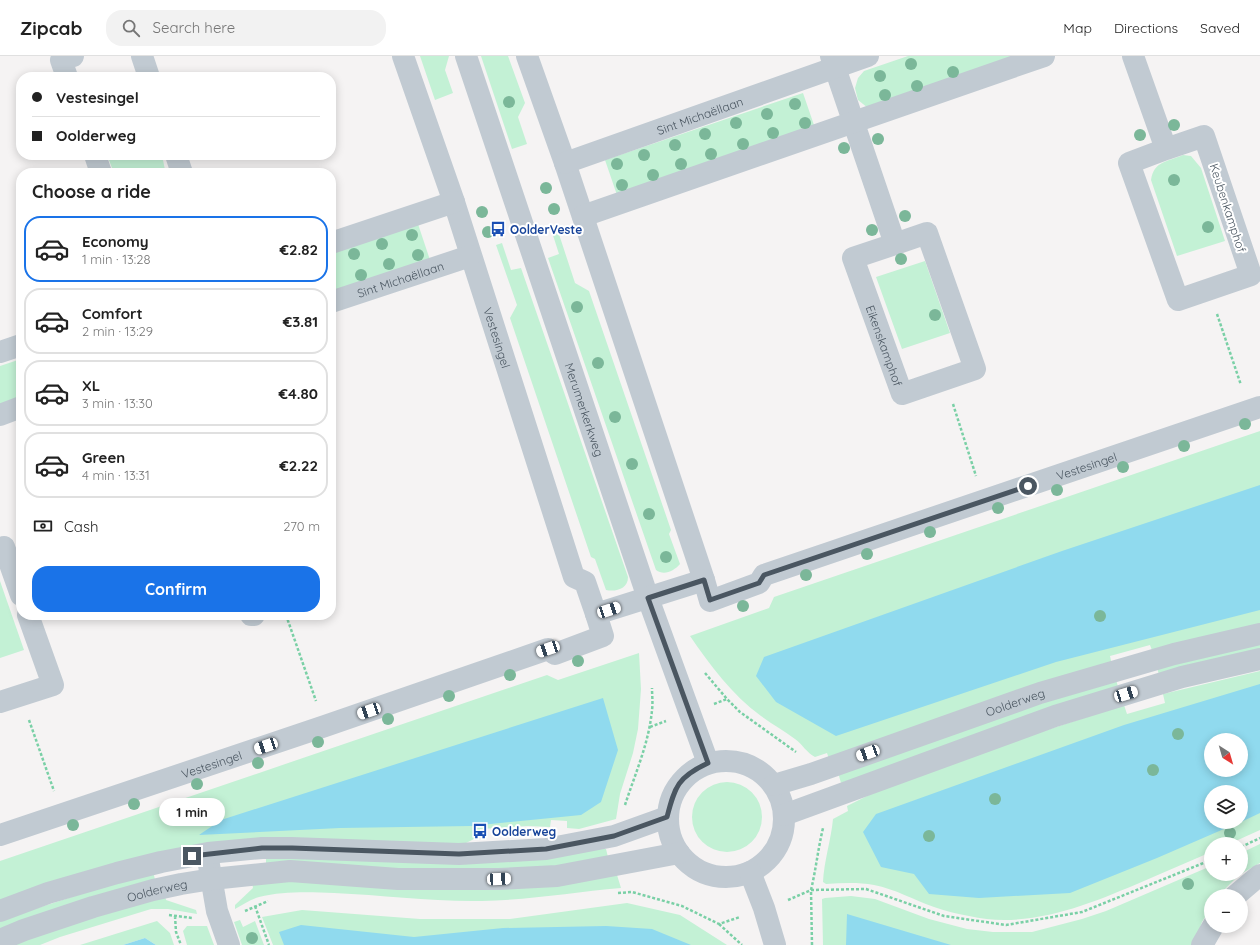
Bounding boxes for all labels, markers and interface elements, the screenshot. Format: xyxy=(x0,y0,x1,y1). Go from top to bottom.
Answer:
search box xyxy=(106,10,386,46)
text: Zipcab xyxy=(20,16,82,40)
icon: search xyxy=(120,17,142,39)
text: Search here xyxy=(152,18,235,37)
text: Map xyxy=(1063,19,1092,37)
text: Directions xyxy=(1114,19,1178,37)
text: Saved xyxy=(1200,19,1240,37)
text: Vestesingel xyxy=(56,88,139,107)
street label: Sint Michaëllaan xyxy=(655,93,745,138)
text: Oolderweg xyxy=(56,126,136,145)
street label: Keubenkamphof xyxy=(1207,162,1250,255)
text: Choose a ride xyxy=(32,180,151,203)
bus stop icon: OolderVeste xyxy=(489,220,507,238)
place label: OolderVeste xyxy=(510,222,582,237)
icon: car xyxy=(34,231,70,267)
text: Economy xyxy=(82,232,149,251)
text: €2.82 xyxy=(280,240,318,259)
text: 1 min · 13:28 xyxy=(82,251,150,267)
street label: Sint Michaëllaan xyxy=(355,258,446,300)
icon: car xyxy=(34,303,70,339)
street label: Eikenskamphof xyxy=(863,303,906,389)
text: Comfort xyxy=(82,304,143,323)
street label: Vestesingel xyxy=(481,305,514,370)
text: €3.81 xyxy=(283,312,318,331)
text: 2 min · 13:29 xyxy=(82,323,153,339)
street label: Merumerkerkweg xyxy=(562,361,607,458)
icon: car xyxy=(34,375,70,411)
text: XL xyxy=(82,376,100,395)
text: €4.80 xyxy=(279,384,318,403)
text: 3 min · 13:30 xyxy=(82,395,153,411)
icon: car xyxy=(34,447,70,483)
text: Green xyxy=(82,448,125,467)
street label: Vestesingel xyxy=(1054,449,1119,483)
text: €2.22 xyxy=(279,456,318,475)
text: 4 min · 13:31 xyxy=(82,467,150,483)
route start xyxy=(1019,477,1037,495)
icon: cash xyxy=(32,515,54,537)
text: Cash xyxy=(64,517,98,536)
text: 270 m xyxy=(283,518,320,534)
button: Confirm xyxy=(32,566,320,612)
car xyxy=(596,601,622,619)
car xyxy=(535,639,561,659)
street label: Oolderweg xyxy=(983,685,1046,719)
car xyxy=(1113,685,1139,703)
car xyxy=(356,701,382,721)
north arrow xyxy=(1204,733,1248,777)
map controls xyxy=(1204,733,1248,933)
car xyxy=(253,736,279,756)
car xyxy=(855,743,881,763)
street label: Vestesingel xyxy=(179,747,244,781)
button: layers xyxy=(1204,785,1248,829)
callout: 1 min xyxy=(159,798,225,826)
text: 1 min xyxy=(176,804,208,820)
bus stop icon: Oolderweg xyxy=(471,822,489,840)
place label: Oolderweg xyxy=(492,824,556,839)
button: + xyxy=(1204,837,1248,881)
route end xyxy=(183,847,201,865)
car xyxy=(487,872,511,886)
street label: Oolderweg xyxy=(125,876,188,905)
button: − xyxy=(1204,889,1248,933)

